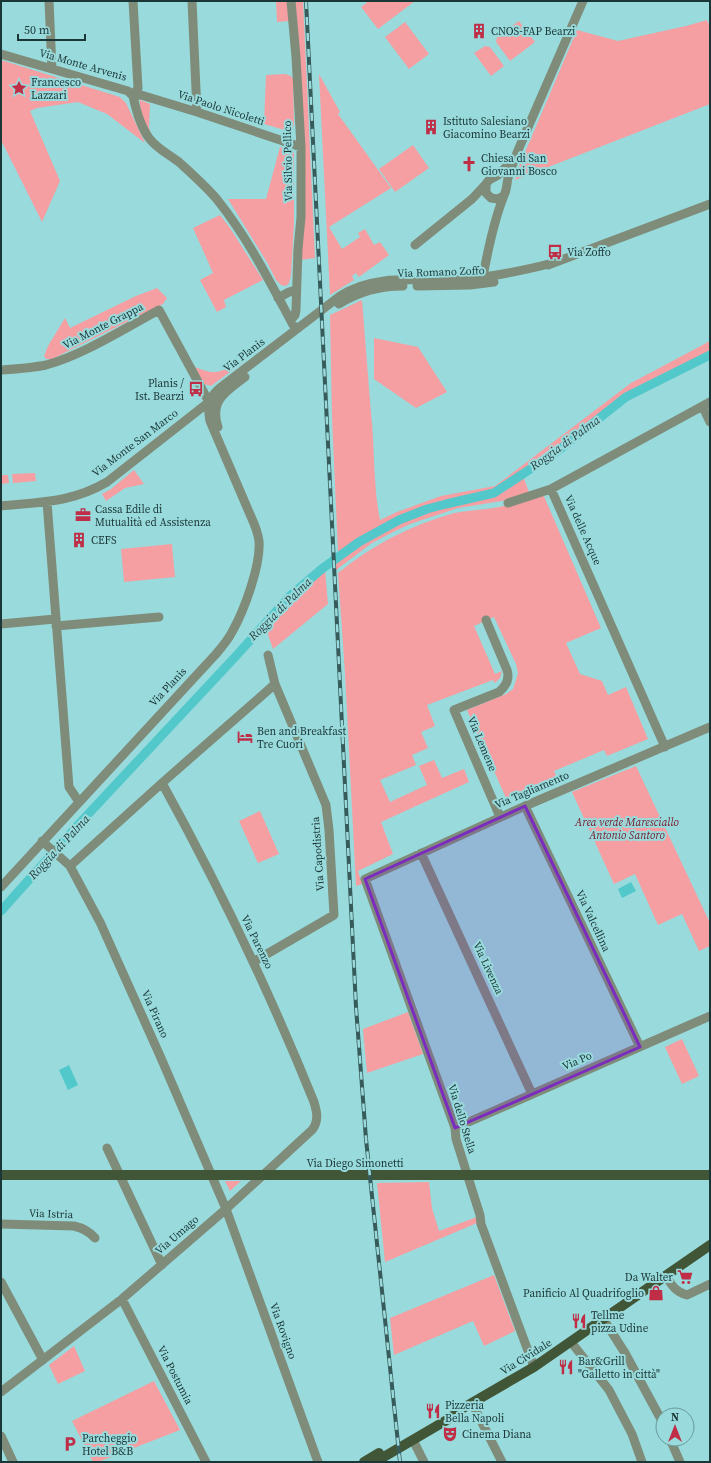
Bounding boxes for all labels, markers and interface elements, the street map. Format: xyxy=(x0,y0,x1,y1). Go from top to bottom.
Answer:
scale bar xyxy=(18,16,85,42)
text: 50 m xyxy=(24,22,50,38)
building icon: CNOS-FAP Bearzi xyxy=(470,22,488,40)
place label: CNOS-FAP Bearzi xyxy=(491,24,575,39)
street label: Via Monte Arvenis xyxy=(38,45,129,85)
place label: Francesco Lazzari xyxy=(31,75,81,103)
place icon: Francesco Lazzari xyxy=(10,79,28,97)
street label: Via Paolo Nicoletti xyxy=(176,87,266,129)
place label: Istituto Salesiano Giacomino Bearzi xyxy=(443,114,530,142)
building icon: Istituto Salesiano Giacomino Bearzi xyxy=(422,118,440,136)
street label: Via Silvio Pellico xyxy=(280,120,296,202)
place label: Chiesa di San Giovanni Bosco xyxy=(481,151,557,179)
church icon: Chiesa di San Giovanni Bosco xyxy=(460,155,478,173)
bus stop icon: Via Zoffo xyxy=(546,243,564,261)
place label: Via Zoffo xyxy=(567,245,611,260)
street label: Via Romano Zoffo xyxy=(397,263,485,281)
street label: Via Monte Grappa xyxy=(60,299,146,353)
street label: Via Planis xyxy=(220,334,268,376)
place label: Planis / Ist. Bearzi xyxy=(135,376,184,404)
bus stop icon: Planis / Ist. Bearzi xyxy=(187,380,205,398)
street label: Via Monte San Marco xyxy=(89,406,181,480)
water label: Roggia di Palma xyxy=(526,412,604,474)
street label: Via delle Acque xyxy=(561,492,605,568)
place label: Cassa Edile di Mutualità ed Assistenza xyxy=(95,502,211,530)
office icon: Cassa Edile di Mutualità ed Assistenza xyxy=(74,506,92,524)
building icon: CEFS xyxy=(70,531,88,549)
place label: CEFS xyxy=(91,533,117,548)
water label: Roggia di Palma xyxy=(244,574,315,645)
street label: Via Planis xyxy=(146,664,190,710)
street label: Via Lemene xyxy=(464,714,500,774)
place label: Ben and Breakfast Tre Cuori xyxy=(257,724,347,752)
hotel icon: Ben and Breakfast Tre Cuori xyxy=(236,728,254,746)
street label: Via Tagliamento xyxy=(493,768,571,812)
water label: Roggia di Palma xyxy=(24,811,94,883)
park label: Area verde Maresciallo Antonio Santoro xyxy=(574,815,680,843)
street label: Via Capodistria xyxy=(308,816,328,892)
street label: Via Valcellina xyxy=(572,888,614,955)
street label: Via Parenzo xyxy=(237,912,277,972)
street label: Via Livenza xyxy=(469,939,507,997)
street label: Via Pirano xyxy=(138,988,172,1040)
street label: Via Po xyxy=(560,1048,594,1074)
street label: Via dello Stella xyxy=(444,1082,480,1156)
street label: Via Diego Simonetti xyxy=(306,1156,404,1171)
street label: Via Istria xyxy=(29,1206,74,1222)
street label: Via Umago xyxy=(152,1212,202,1258)
supermarket icon: Da Walter xyxy=(676,1268,694,1286)
place label: Da Walter xyxy=(625,1270,673,1285)
shop icon: Panificio Al Quadrifoglio xyxy=(647,1284,665,1302)
place label: Panificio Al Quadrifoglio xyxy=(523,1286,644,1301)
street label: Via Rovigno xyxy=(266,1301,300,1361)
place label: Tellme pizza Udine xyxy=(591,1308,649,1336)
restaurant icon: Tellme pizza Udine xyxy=(570,1312,588,1330)
street label: Via Cividale xyxy=(497,1335,555,1379)
street label: Via Postumia xyxy=(154,1343,196,1407)
place label: Bar&Grill "Galletto in città" xyxy=(578,1354,660,1382)
restaurant icon: Bar&Grill "Galletto in città" xyxy=(557,1358,575,1376)
place label: Pizzeria Bella Napoli xyxy=(445,1398,504,1426)
restaurant icon: Pizzeria Bella Napoli xyxy=(424,1402,442,1420)
north arrow xyxy=(655,1407,695,1447)
text: N xyxy=(671,1410,679,1425)
theatre icon: Cinema Diana xyxy=(441,1425,459,1443)
place label: Cinema Diana xyxy=(462,1427,532,1442)
place label: Parcheggio Hotel B&B xyxy=(82,1431,137,1459)
parking icon: Parcheggio Hotel B&B xyxy=(61,1435,79,1453)

